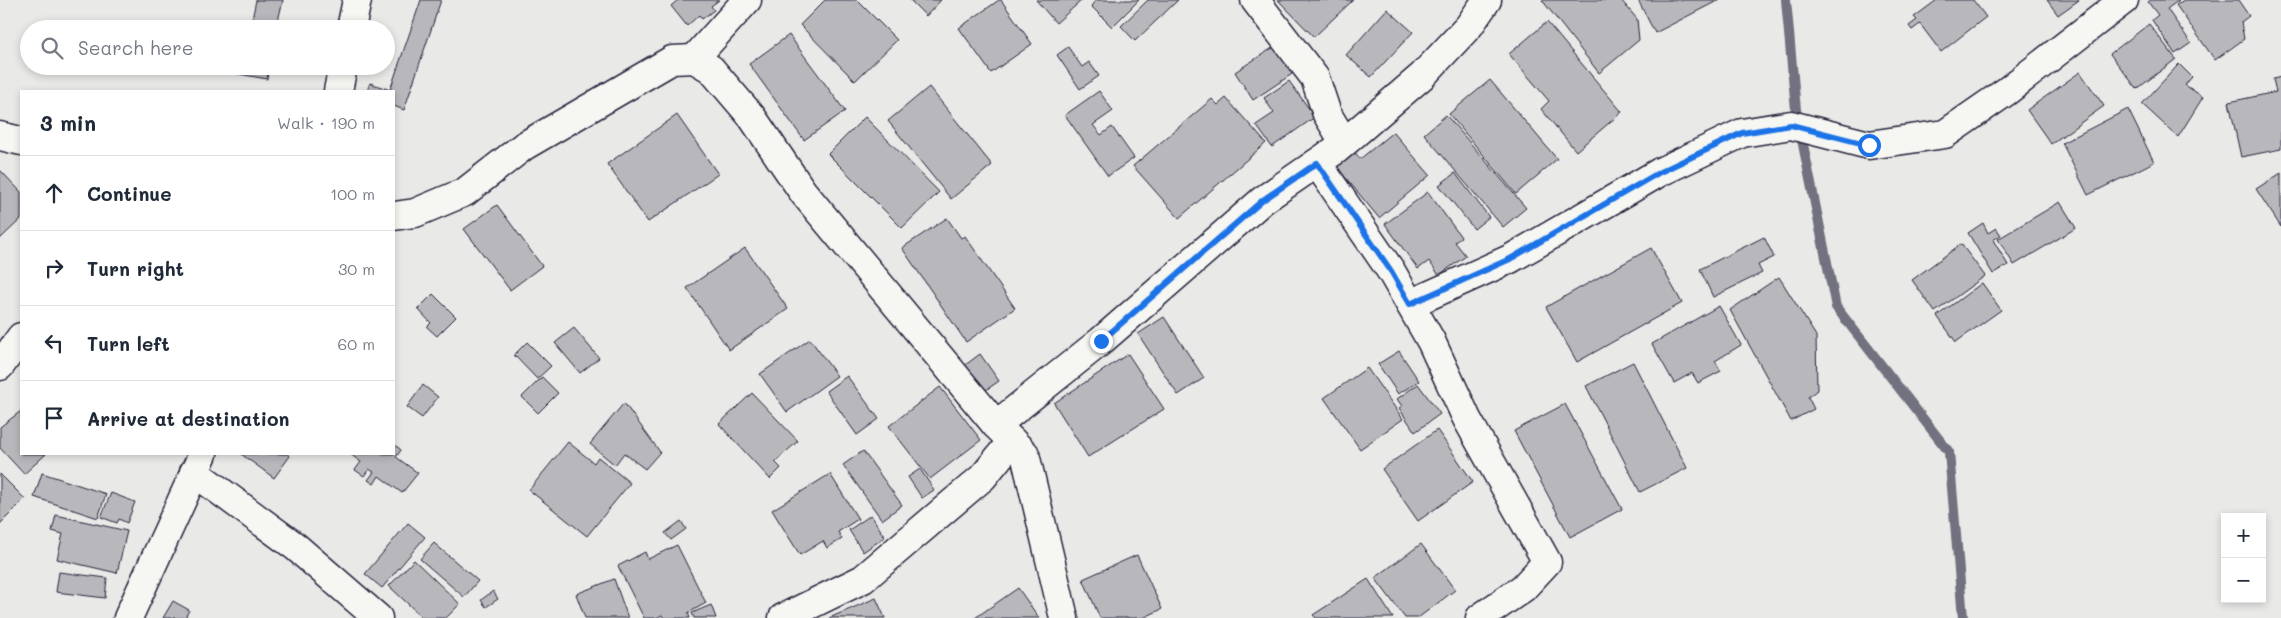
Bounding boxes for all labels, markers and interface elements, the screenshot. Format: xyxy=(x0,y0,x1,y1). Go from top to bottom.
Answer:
search box xyxy=(20,20,395,75)
icon: search xyxy=(38,34,66,62)
text: Search here xyxy=(78,35,194,60)
text: 3 min xyxy=(40,109,96,136)
text: Walk · 190 m xyxy=(277,112,375,133)
route start xyxy=(1858,134,1881,157)
icon: ahead xyxy=(40,179,68,207)
text: Continue xyxy=(87,181,172,206)
text: 100 m xyxy=(330,183,375,204)
icon: right xyxy=(40,254,68,282)
text: Turn right xyxy=(87,256,184,281)
text: 30 m xyxy=(338,258,375,279)
icon: left xyxy=(40,329,68,357)
route end xyxy=(1090,330,1113,353)
text: Turn left xyxy=(87,331,170,356)
text: 60 m xyxy=(338,333,375,354)
icon: arrive xyxy=(40,404,68,432)
text: Arrive at destination xyxy=(87,406,290,431)
map controls xyxy=(2221,513,2266,603)
button: + xyxy=(2221,513,2266,558)
button: − xyxy=(2221,558,2266,603)

